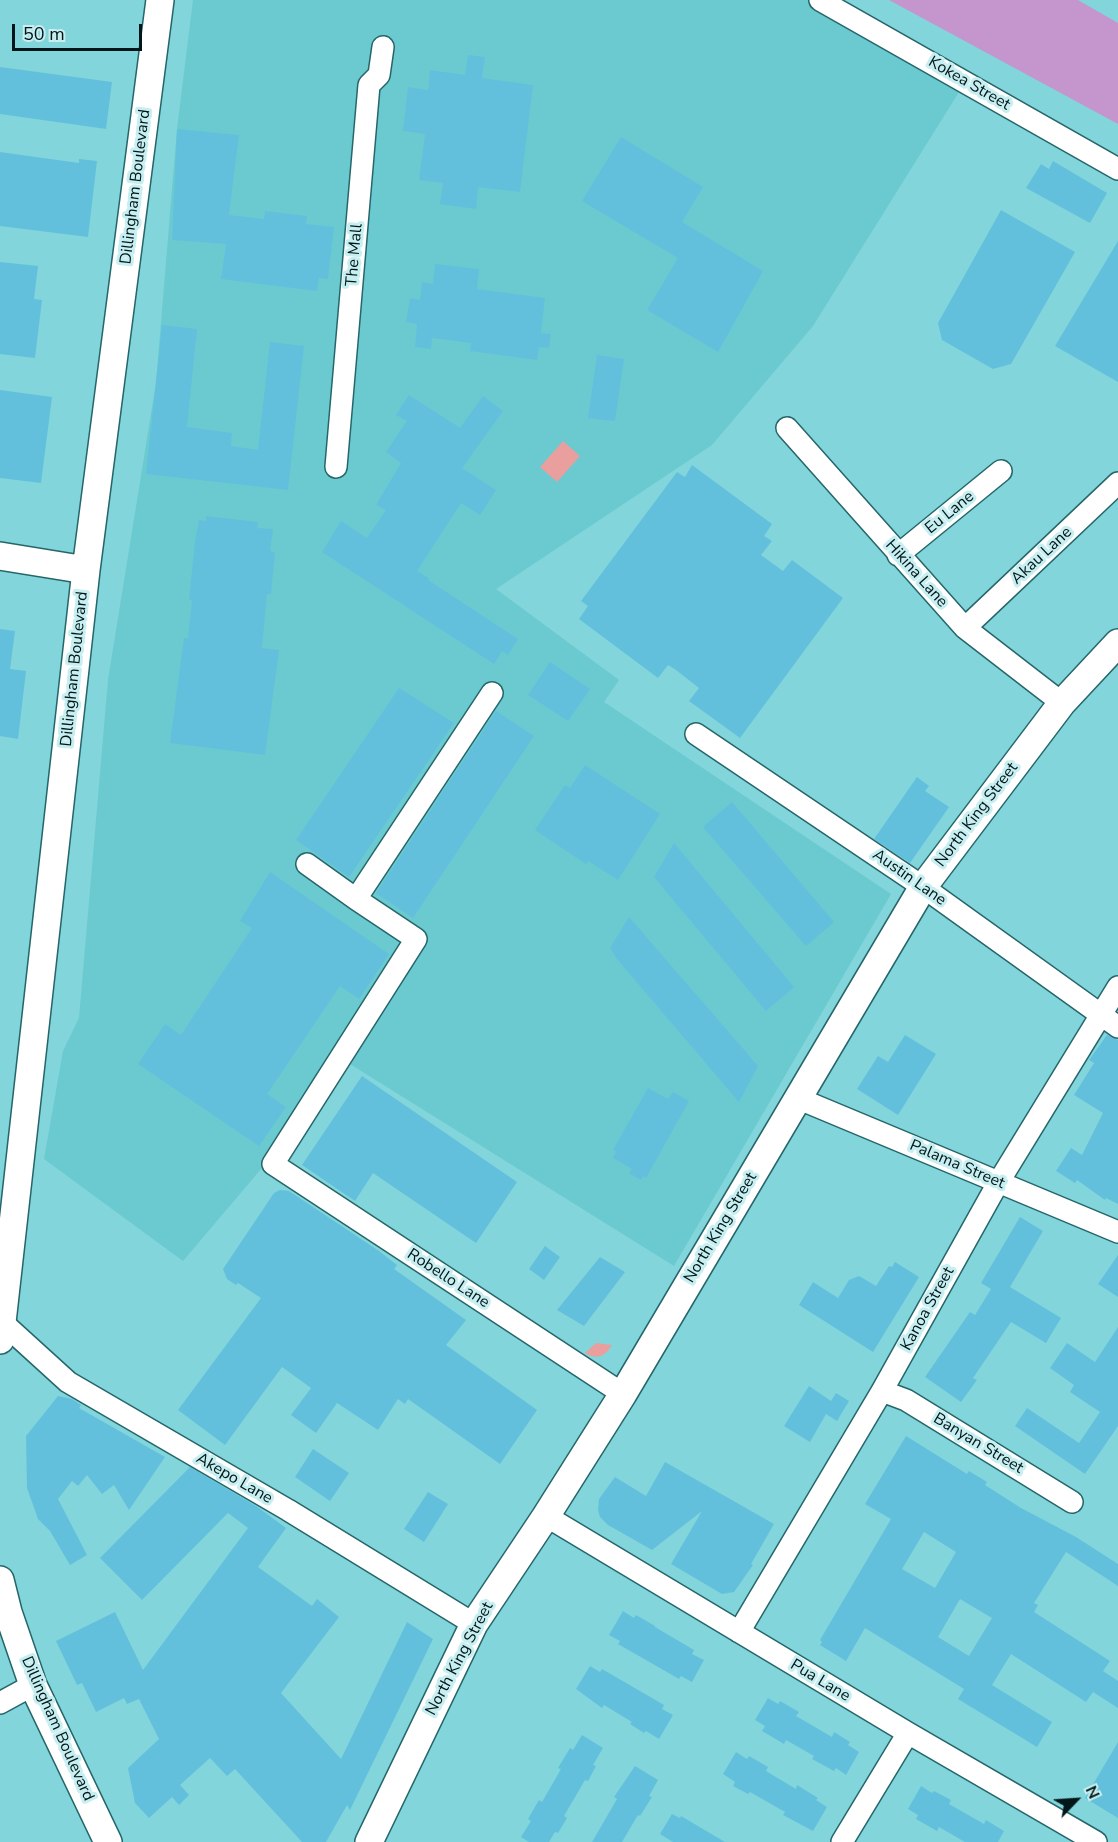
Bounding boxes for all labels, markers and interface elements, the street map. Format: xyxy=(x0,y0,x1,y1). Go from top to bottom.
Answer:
scale bar xyxy=(15,12,146,50)
text: 50 m xyxy=(23,22,65,46)
street label: Kokea Street xyxy=(925,53,1013,115)
street label: Dillingham Boulevard xyxy=(117,108,155,266)
street label: The Mall xyxy=(343,223,367,287)
street label: Eu Lane xyxy=(922,488,978,538)
street label: Akau Lane xyxy=(1008,523,1076,589)
street label: Hikina Lane xyxy=(881,536,951,612)
street label: Dillingham Boulevard xyxy=(57,590,93,748)
street label: North King Street xyxy=(932,759,1022,871)
street label: Austin Lane xyxy=(868,846,950,910)
street label: Palama Street xyxy=(907,1136,1007,1194)
street label: North King Street xyxy=(680,1169,762,1287)
street label: Robello Lane xyxy=(403,1245,493,1313)
street label: Kanoa Street xyxy=(897,1264,959,1354)
street label: Banyan Street xyxy=(929,1410,1027,1478)
street label: Akepo Lane xyxy=(192,1449,276,1509)
street label: North King Street xyxy=(422,1599,498,1719)
street label: Dillingham Boulevard xyxy=(17,1654,97,1804)
street label: Pua Lane xyxy=(787,1656,853,1706)
north arrow xyxy=(1046,1770,1106,1830)
text: N xyxy=(1080,1782,1105,1802)

